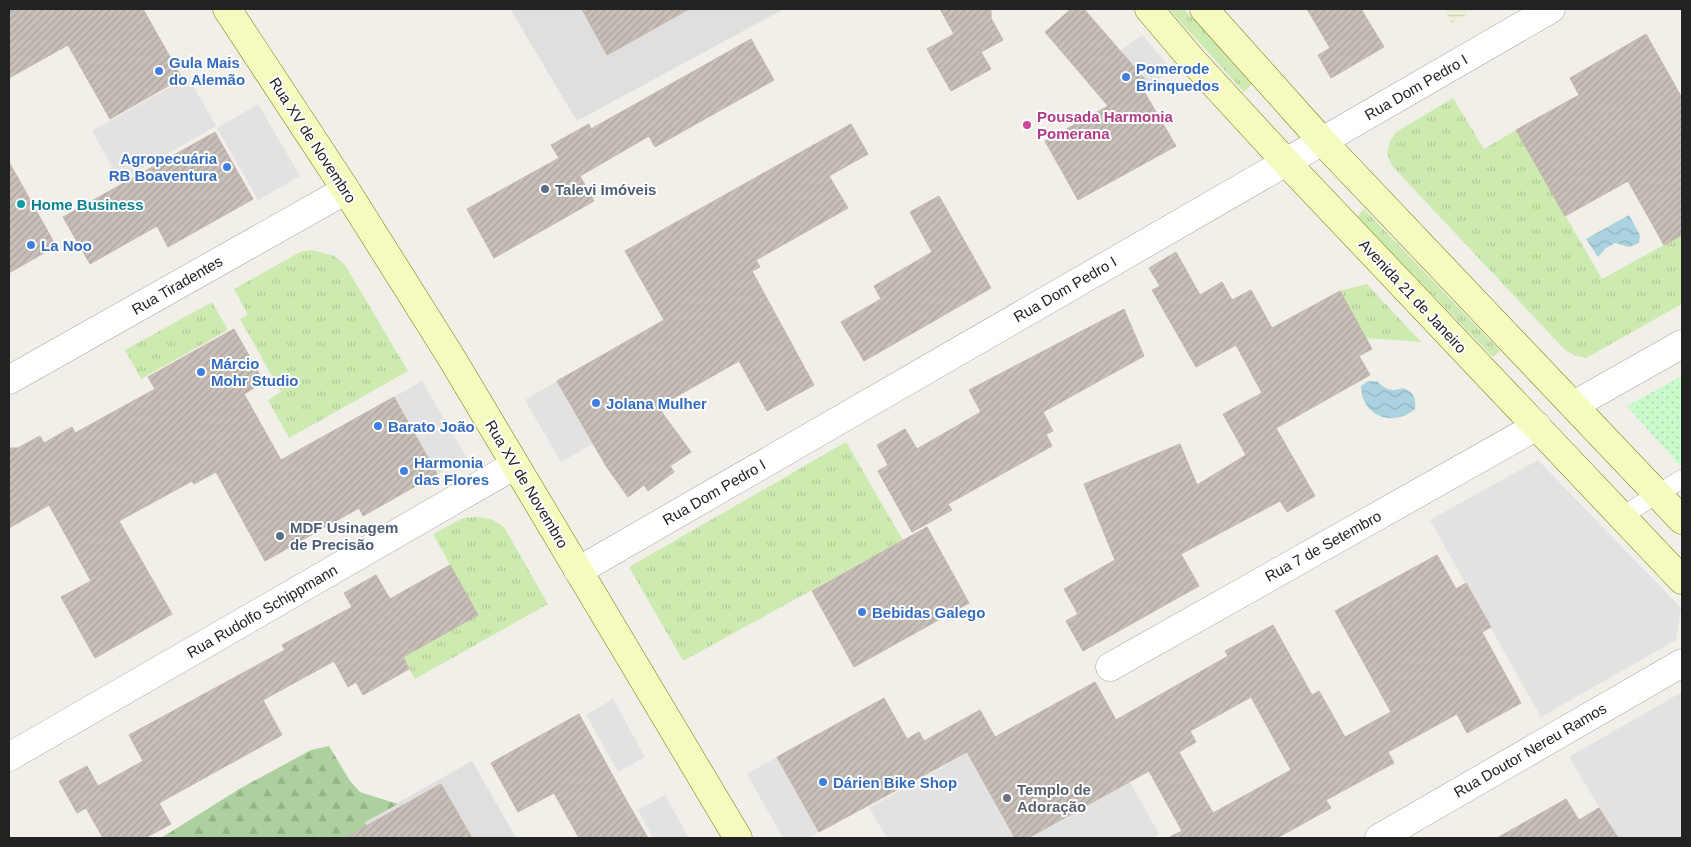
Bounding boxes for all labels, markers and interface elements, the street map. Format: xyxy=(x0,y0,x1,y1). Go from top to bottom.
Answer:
street label: Rua Dom Pedro I xyxy=(1362,51,1470,123)
place label: Gula Mais do Alemão xyxy=(169,54,245,88)
place label: Pomerode Brinquedos xyxy=(1136,60,1219,94)
marker: Gula Mais do Alemão xyxy=(153,65,165,77)
marker: Pomerode Brinquedos xyxy=(1120,71,1132,83)
street label: Rua XV de Novembro xyxy=(266,74,360,206)
place label: Pousada Harmonia Pomerana xyxy=(1037,108,1174,142)
marker: Pousada Harmonia Pomerana xyxy=(1021,119,1033,131)
place label: Agropecuária RB Boaventura xyxy=(109,150,218,184)
marker: Agropecuária RB Boaventura xyxy=(221,161,233,173)
place label: Talevi Imóveis xyxy=(555,181,656,198)
marker: Talevi Imóveis xyxy=(539,183,551,195)
place label: Home Business xyxy=(31,196,144,213)
marker: Home Business xyxy=(15,198,27,210)
street label: Avenida 21 de Janeiro xyxy=(1356,236,1470,356)
place label: La Noo xyxy=(41,237,92,254)
marker: La Noo xyxy=(25,239,37,251)
street label: Rua Tiradentes xyxy=(129,252,225,318)
street label: Rua Dom Pedro I xyxy=(1011,253,1119,325)
place label: Márcio Mohr Studio xyxy=(211,355,298,389)
marker: Márcio Mohr Studio xyxy=(195,366,207,378)
place label: Jolana Mulher xyxy=(606,395,707,412)
marker: Jolana Mulher xyxy=(590,397,602,409)
street label: Rua XV de Novembro xyxy=(482,417,572,551)
place label: Barato João xyxy=(388,418,475,435)
marker: Barato João xyxy=(372,420,384,432)
place label: Harmonia das Flores xyxy=(414,454,489,488)
street label: Rua Dom Pedro I xyxy=(660,456,768,528)
marker: Harmonia das Flores xyxy=(398,465,410,477)
street label: Rua 7 de Setembro xyxy=(1262,507,1384,585)
place label: MDF Usinagem de Precisão xyxy=(290,519,398,553)
marker: MDF Usinagem de Precisão xyxy=(274,530,286,542)
street label: Rua Rudolfo Schippmann xyxy=(184,561,340,661)
place label: Bebidas Galego xyxy=(872,604,985,621)
marker: Bebidas Galego xyxy=(856,606,868,618)
street label: Rua Doutor Nereu Ramos xyxy=(1451,699,1609,801)
place label: Dárien Bike Shop xyxy=(833,774,957,791)
marker: Dárien Bike Shop xyxy=(817,776,829,788)
place label: Templo de Adoração xyxy=(1017,781,1091,815)
marker: Templo de Adoração xyxy=(1001,792,1013,804)

